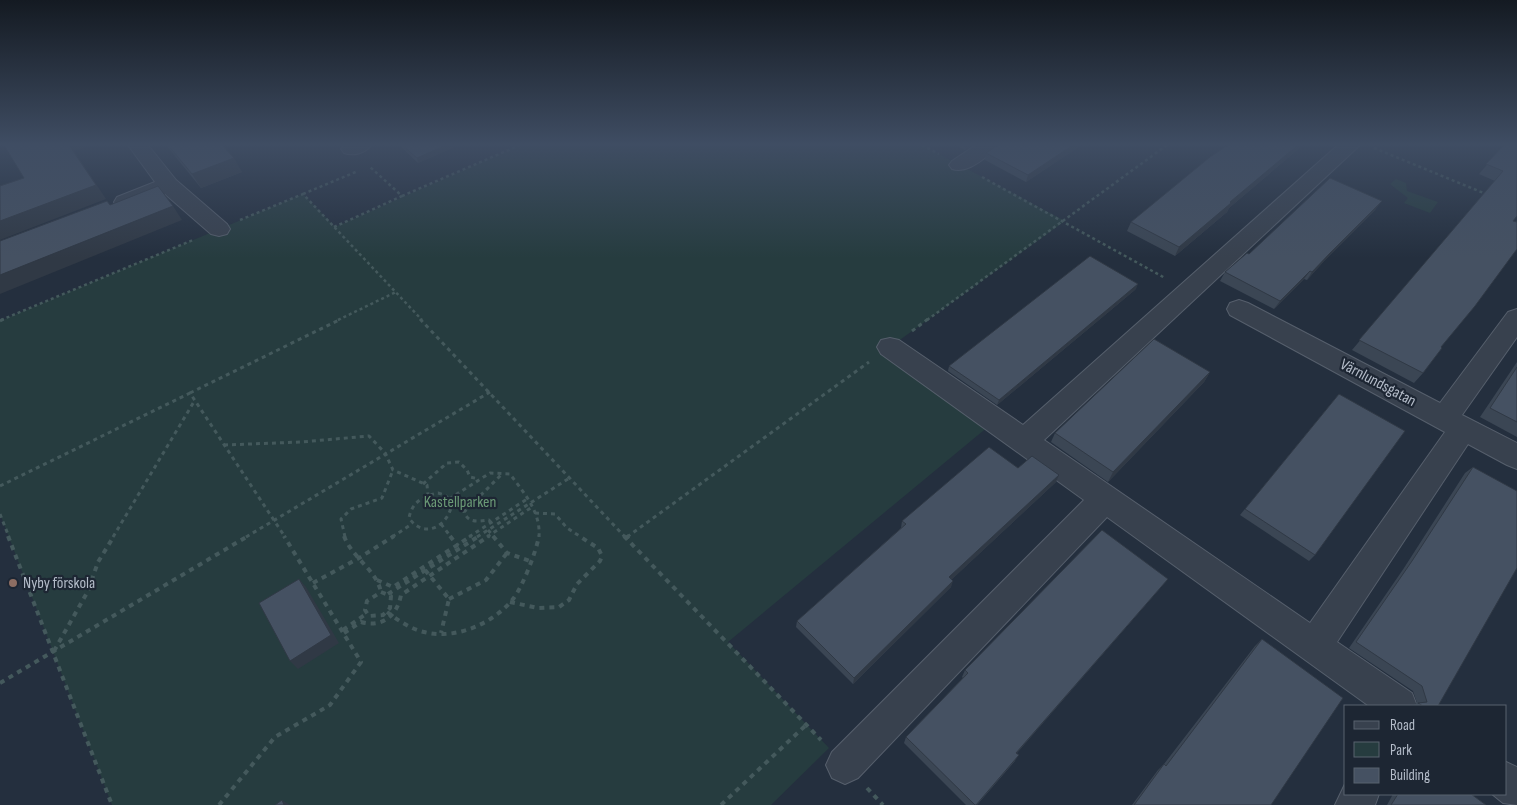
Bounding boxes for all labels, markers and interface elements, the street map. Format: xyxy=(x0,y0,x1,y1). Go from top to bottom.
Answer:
street label: Värnlundsgatan xyxy=(1337,355,1419,411)
park label: Kastellparken xyxy=(424,493,496,512)
place label: Nyby förskola xyxy=(23,574,95,593)
marker: Nyby förskola xyxy=(7,577,19,589)
legend xyxy=(1344,705,1507,795)
text: Road xyxy=(1390,716,1415,735)
text: Park xyxy=(1390,741,1412,760)
text: Building xyxy=(1390,766,1430,785)

